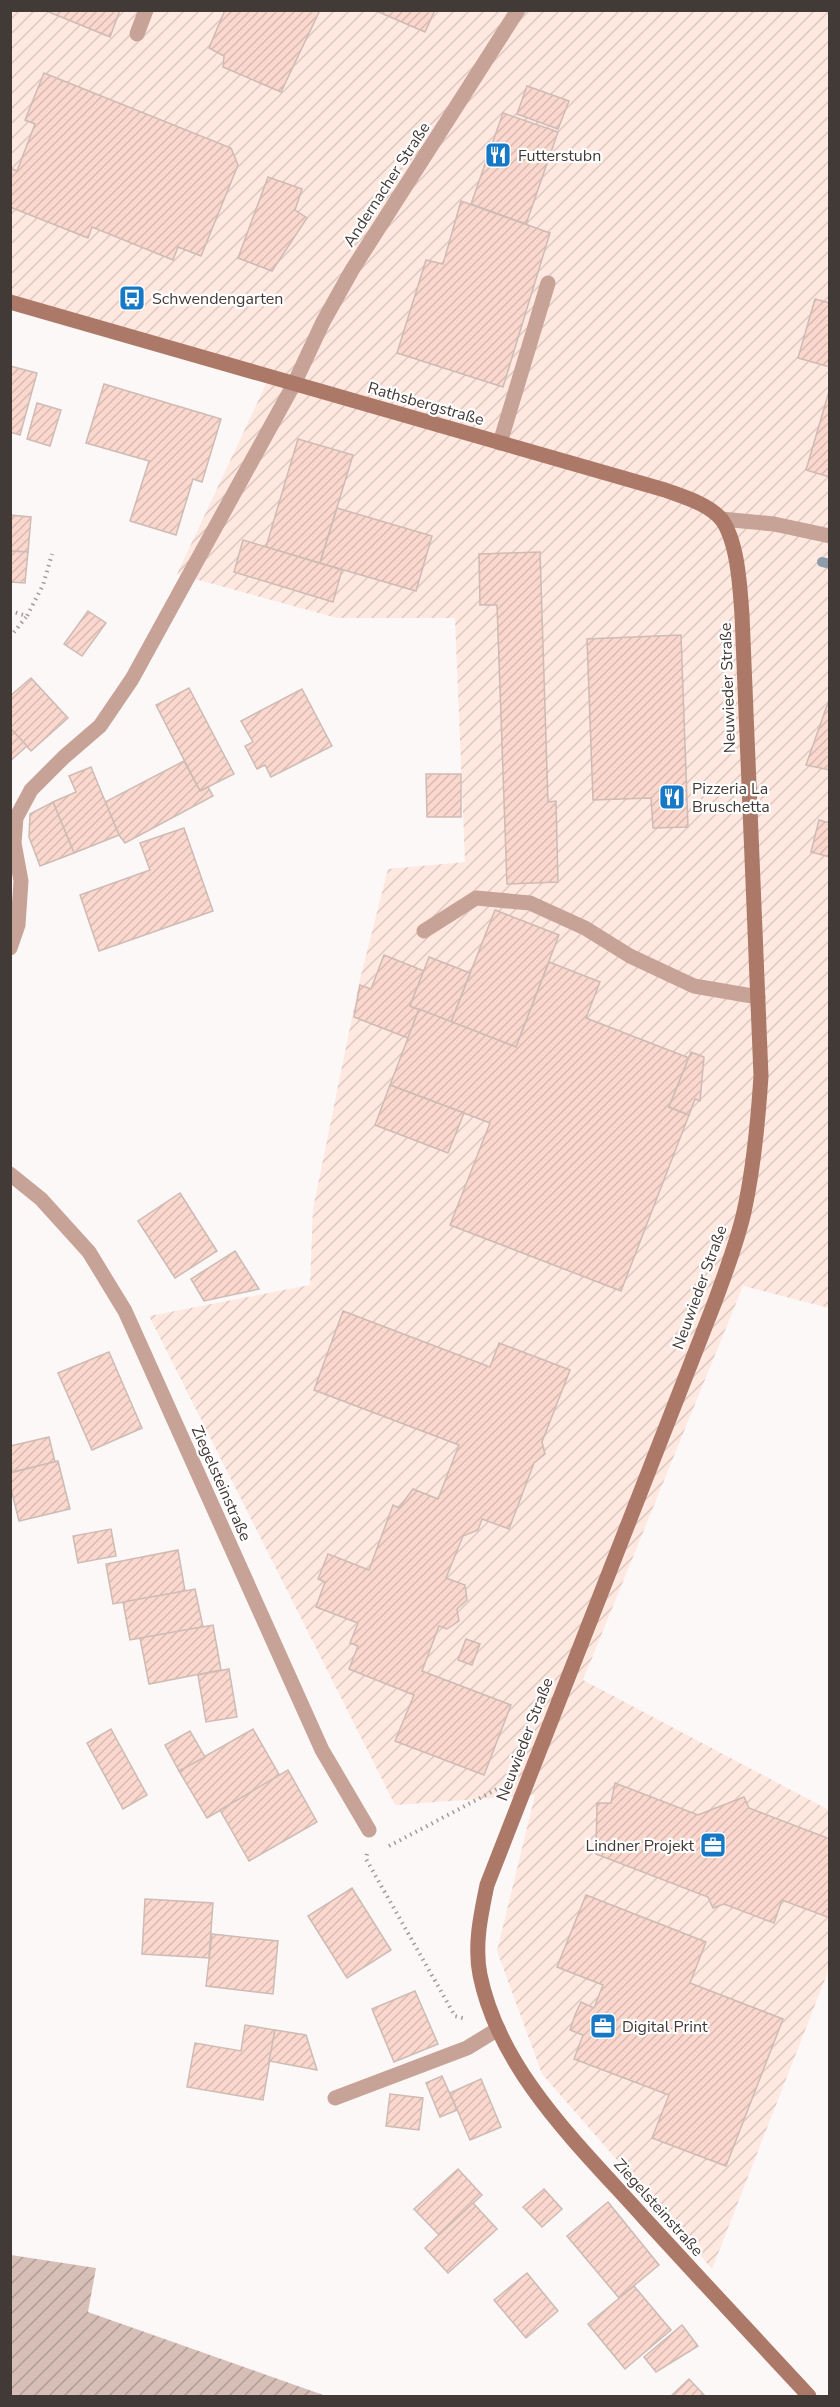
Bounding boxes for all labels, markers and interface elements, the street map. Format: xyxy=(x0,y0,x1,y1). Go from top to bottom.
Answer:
street label: Andernacher Straße xyxy=(338,118,435,251)
restaurant icon: Futterstubn xyxy=(483,140,513,170)
place label: Futterstubn xyxy=(518,145,601,167)
bus stop icon: Schwendengarten xyxy=(117,283,147,313)
place label: Schwendengarten xyxy=(152,288,283,310)
street label: Rathsbergstraße xyxy=(365,377,486,431)
street label: Neuwieder Straße xyxy=(715,622,741,754)
place label: Pizzeria La Bruschetta xyxy=(692,778,770,818)
restaurant icon: Pizzeria La Bruschetta xyxy=(657,782,687,812)
street label: Neuwieder Straße xyxy=(667,1222,733,1352)
street label: Ziegelsteinstraße xyxy=(186,1422,256,1545)
street label: Neuwieder Straße xyxy=(491,1674,559,1804)
office icon: Lindner Projekt xyxy=(698,1830,728,1860)
place label: Lindner Projekt xyxy=(586,1835,694,1857)
office icon: Digital Print xyxy=(588,2011,618,2041)
place label: Digital Print xyxy=(622,2016,708,2038)
street label: Ziegelsteinstraße xyxy=(608,2154,708,2261)

